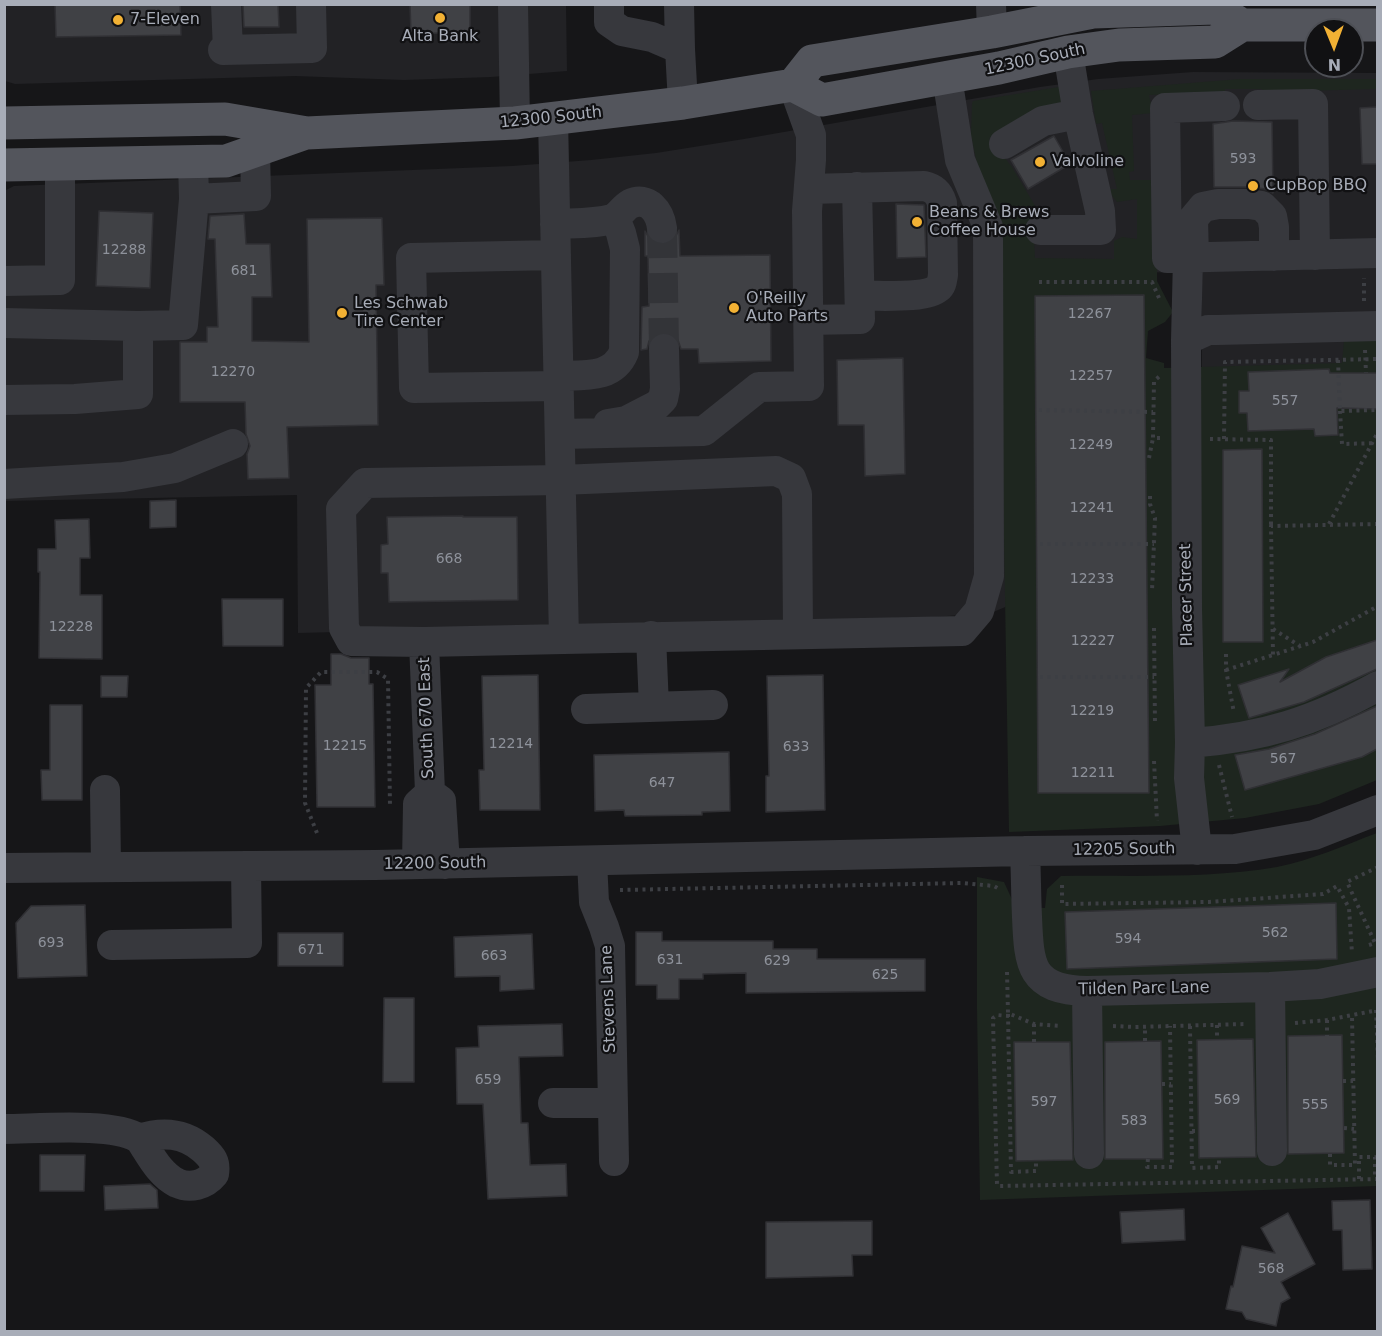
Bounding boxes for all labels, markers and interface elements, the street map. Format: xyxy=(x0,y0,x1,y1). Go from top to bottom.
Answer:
place label: 7-Eleven xyxy=(130,10,200,30)
marker: Alta Bank xyxy=(433,11,447,25)
marker: 7-Eleven xyxy=(111,13,125,27)
north arrow xyxy=(1304,18,1364,78)
place label: Alta Bank xyxy=(402,27,478,47)
street label: 12300 South xyxy=(983,40,1087,80)
text: N xyxy=(1327,55,1341,74)
street label: 12300 South xyxy=(499,103,603,133)
house number: 593 xyxy=(1230,151,1256,167)
place label: Valvoline xyxy=(1052,152,1124,172)
marker: Valvoline xyxy=(1033,155,1047,169)
place label: CupBop BBQ xyxy=(1265,176,1367,196)
marker: CupBop BBQ xyxy=(1246,179,1260,193)
place label: Beans & Brews Coffee House xyxy=(929,203,1049,241)
marker: Beans & Brews Coffee House xyxy=(910,215,924,229)
house number: 12288 xyxy=(102,242,146,258)
house number: 681 xyxy=(231,263,257,279)
place label: O'Reilly Auto Parts xyxy=(746,289,828,327)
place label: Les Schwab Tire Center xyxy=(354,294,448,332)
marker: O'Reilly Auto Parts xyxy=(727,301,741,315)
marker: Les Schwab Tire Center xyxy=(335,306,349,320)
house number: 12267 xyxy=(1068,306,1112,322)
house number: 12270 xyxy=(211,364,255,380)
house number: 12257 xyxy=(1069,368,1113,384)
house number: 557 xyxy=(1272,393,1298,409)
house number: 12249 xyxy=(1069,437,1113,453)
house number: 12241 xyxy=(1070,500,1114,516)
street label: Placer Street xyxy=(1177,543,1197,647)
house number: 668 xyxy=(436,551,462,567)
house number: 12233 xyxy=(1070,571,1114,587)
house number: 12228 xyxy=(49,619,93,635)
house number: 12227 xyxy=(1071,633,1115,649)
street label: South 670 East xyxy=(415,657,439,779)
house number: 12219 xyxy=(1070,703,1114,719)
house number: 12214 xyxy=(489,736,533,752)
house number: 12215 xyxy=(323,738,367,754)
house number: 633 xyxy=(783,739,809,755)
house number: 567 xyxy=(1270,751,1296,767)
house number: 12211 xyxy=(1071,765,1115,781)
house number: 647 xyxy=(649,775,675,791)
street label: 12205 South xyxy=(1073,840,1175,860)
street label: 12200 South xyxy=(384,854,486,874)
house number: 562 xyxy=(1262,925,1288,941)
house number: 594 xyxy=(1115,931,1141,947)
house number: 693 xyxy=(38,935,64,951)
house number: 671 xyxy=(298,942,324,958)
street label: Stevens Lane xyxy=(598,945,620,1053)
house number: 663 xyxy=(481,948,507,964)
house number: 631 xyxy=(657,952,683,968)
house number: 629 xyxy=(764,953,790,969)
house number: 625 xyxy=(872,967,898,983)
street label: Tilden Parc Lane xyxy=(1078,978,1210,1000)
house number: 659 xyxy=(475,1072,501,1088)
house number: 569 xyxy=(1214,1092,1240,1108)
house number: 597 xyxy=(1031,1094,1057,1110)
house number: 555 xyxy=(1302,1097,1328,1113)
house number: 583 xyxy=(1121,1113,1147,1129)
house number: 568 xyxy=(1258,1261,1284,1277)

